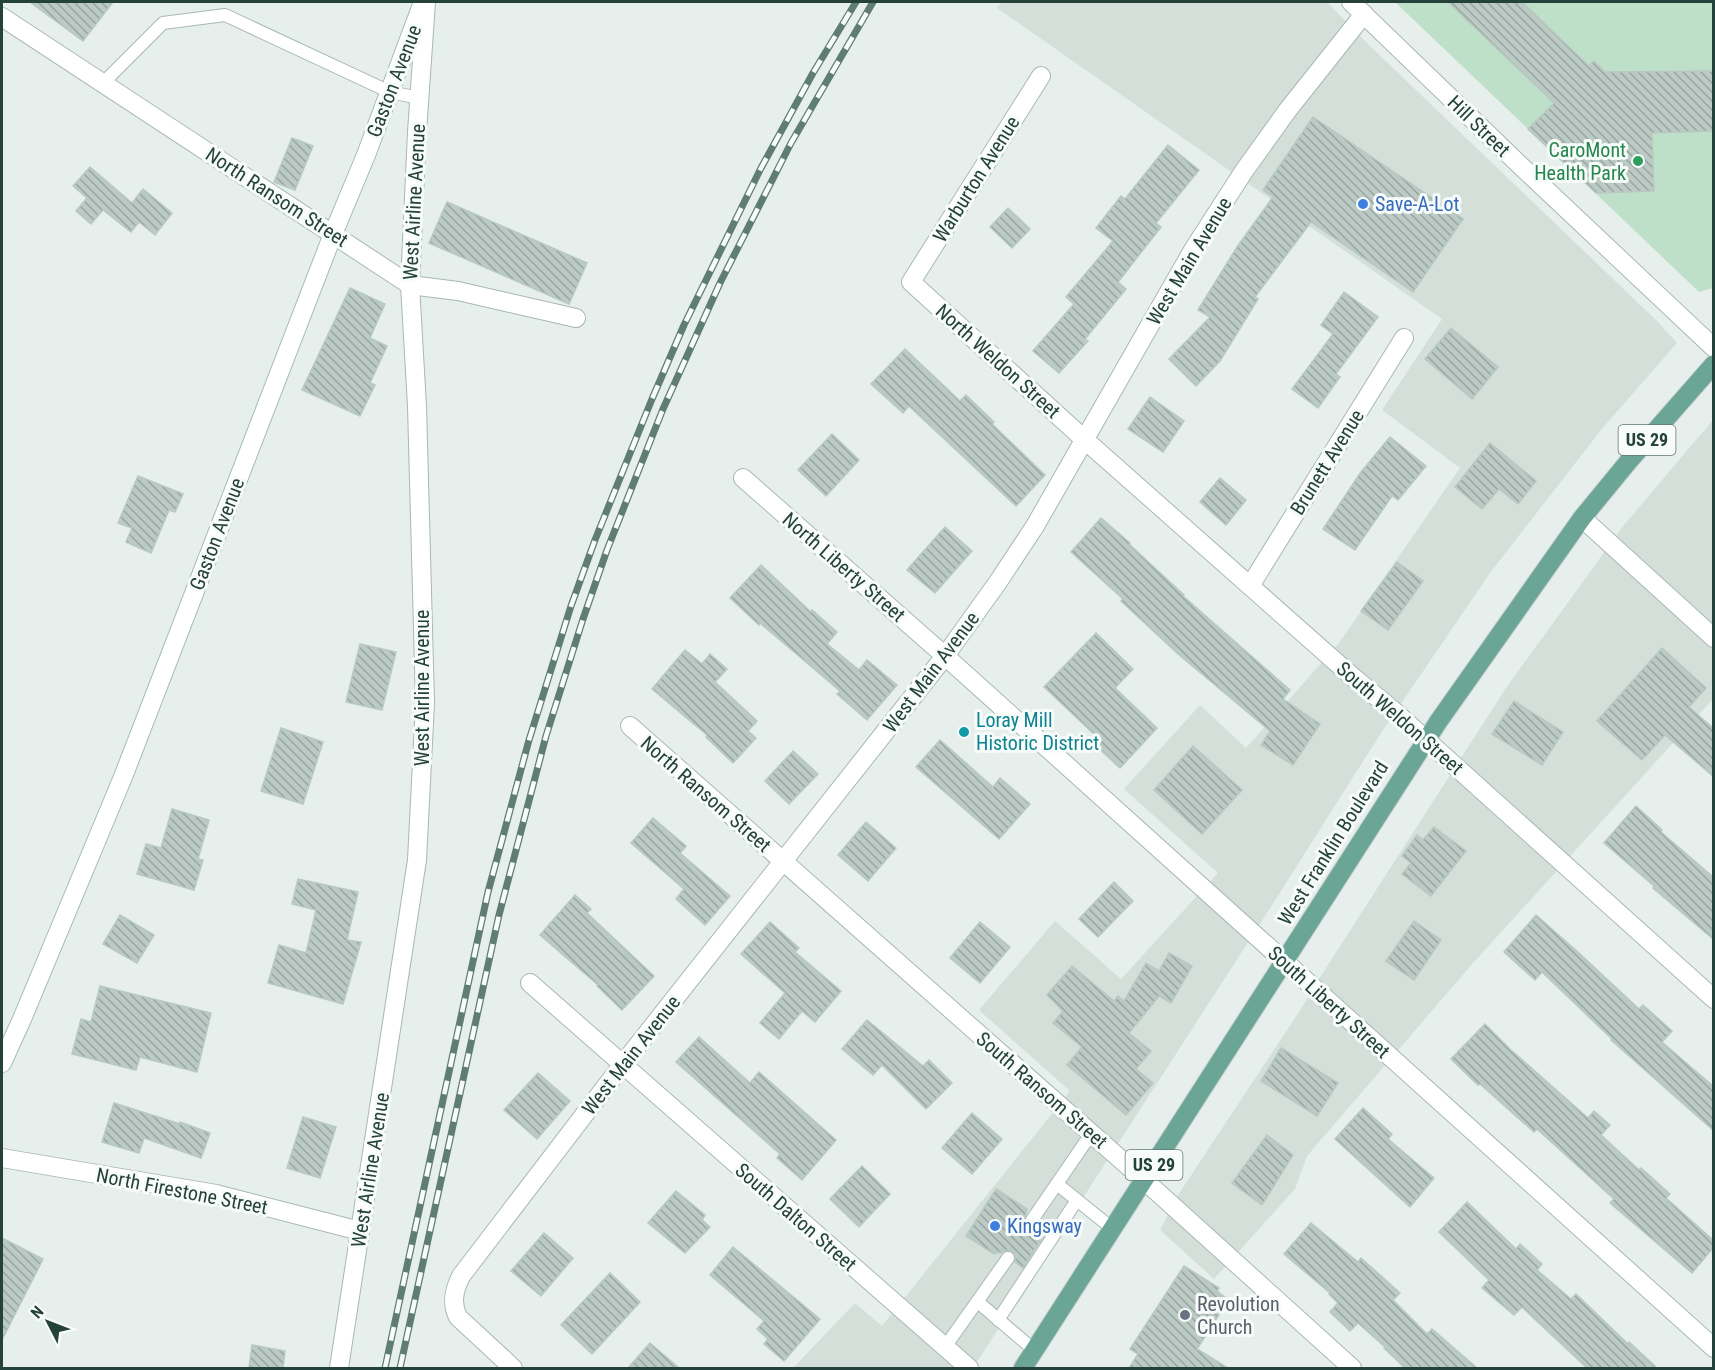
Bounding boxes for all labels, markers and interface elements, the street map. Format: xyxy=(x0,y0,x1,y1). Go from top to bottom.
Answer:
street label: Gaston Avenue xyxy=(362,22,426,140)
street label: Hill Street xyxy=(1443,90,1515,162)
street label: Warburton Avenue xyxy=(928,111,1024,247)
street label: West Airline Avenue xyxy=(398,123,430,281)
place label: CaroMont Health Park xyxy=(1534,138,1626,185)
street label: North Ransom Street xyxy=(201,142,353,252)
marker: CaroMont Health Park xyxy=(1631,154,1645,168)
place label: Save-A-Lot xyxy=(1375,192,1460,216)
street label: West Main Avenue xyxy=(1141,193,1237,329)
marker: Save-A-Lot xyxy=(1356,197,1370,211)
street label: North Weldon Street xyxy=(931,299,1065,423)
street label: Brunett Avenue xyxy=(1285,405,1369,519)
road number: US 29 xyxy=(1618,425,1676,455)
street label: Gaston Avenue xyxy=(185,475,249,593)
street label: North Liberty Street xyxy=(778,507,910,627)
street label: West Main Avenue xyxy=(878,607,984,737)
street label: West Airline Avenue xyxy=(410,610,434,766)
street label: South Weldon Street xyxy=(1332,656,1468,780)
place label: Loray Mill Historic District xyxy=(976,708,1099,755)
marker: Loray Mill Historic District xyxy=(957,725,971,739)
street label: North Ransom Street xyxy=(636,731,776,857)
street label: West Franklin Boulevard xyxy=(1273,756,1393,930)
street label: South Liberty Street xyxy=(1263,941,1395,1063)
street label: West Main Avenue xyxy=(577,990,685,1120)
street label: South Ransom Street xyxy=(972,1027,1112,1153)
street label: West Airline Avenue xyxy=(346,1091,394,1249)
road number: US 29 xyxy=(1126,1150,1182,1180)
street label: South Dalton Street xyxy=(730,1158,862,1276)
street label: North Firestone Street xyxy=(94,1163,270,1219)
place label: Kingsway xyxy=(1007,1214,1082,1238)
marker: Kingsway xyxy=(988,1219,1002,1233)
north arrow xyxy=(18,1292,78,1352)
place label: Revolution Church xyxy=(1197,1292,1280,1339)
text: N xyxy=(27,1302,48,1322)
marker: Revolution Church xyxy=(1178,1308,1192,1322)

